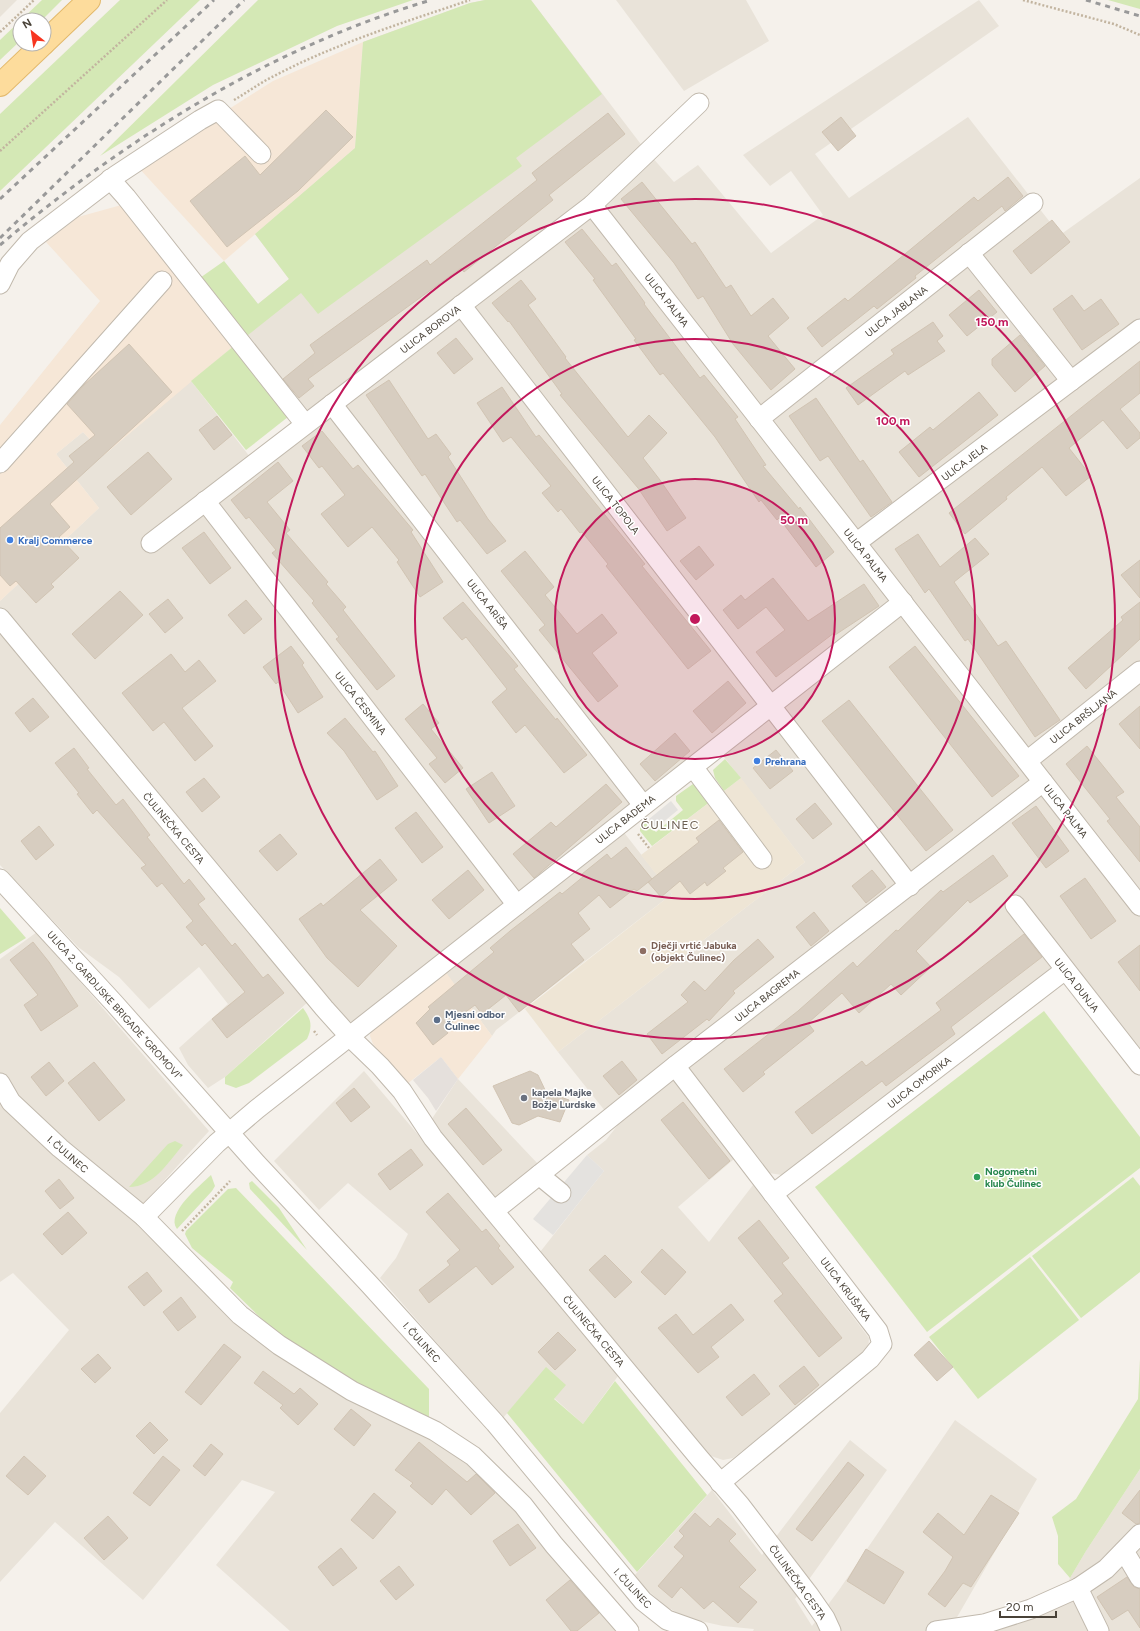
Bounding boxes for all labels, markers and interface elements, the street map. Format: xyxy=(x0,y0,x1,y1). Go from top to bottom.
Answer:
north arrow xyxy=(12,12,52,52)
text: N xyxy=(20,16,34,32)
street label: ULICA PALMA xyxy=(642,271,692,330)
street label: ULICA JABLANA xyxy=(862,283,930,340)
street label: ULICA BOROVA xyxy=(397,302,463,356)
text: 150 m xyxy=(975,315,1009,329)
text: 100 m xyxy=(876,414,910,428)
street label: ULICA JELA xyxy=(939,441,990,484)
street label: ULICA TOPOLA xyxy=(589,474,642,537)
text: 50 m xyxy=(780,513,808,527)
street label: ULICA PALMA xyxy=(841,526,891,585)
place label: Kralj Commerce xyxy=(18,534,93,547)
marker: Kralj Commerce xyxy=(5,535,15,545)
street label: ULICA ARIŠA xyxy=(464,577,511,632)
centre of rings xyxy=(688,612,702,626)
street label: ULICA ČESMINA xyxy=(332,669,389,738)
street label: ULICA BRŠLJANA xyxy=(1047,686,1120,747)
place label: Prehrana xyxy=(765,755,806,768)
marker: Prehrana xyxy=(752,756,762,766)
street label: ULICA PALMA xyxy=(1041,782,1091,841)
street label: ČULINEČKA CESTA xyxy=(140,790,207,867)
street label: ULICA BADEMA xyxy=(593,792,658,847)
district label: ČULINEC xyxy=(641,818,699,832)
street label: ULICA 2. GARDIJSKE BRIGADE "GROMOVI" xyxy=(44,928,185,1082)
place label: Dječji vrtić Jabuka (objekt Čulinec) xyxy=(651,939,737,964)
marker: Dječji vrtić Jabuka (objekt Čulinec) xyxy=(638,946,648,956)
street label: ULICA DUNJA xyxy=(1051,956,1102,1015)
street label: ULICA BAGREMA xyxy=(732,966,803,1025)
place label: Mjesni odbor Čulinec xyxy=(445,1008,505,1033)
marker: Mjesni odbor Čulinec xyxy=(432,1015,442,1025)
street label: ULICA OMORIKA xyxy=(885,1053,954,1111)
place label: kapela Majke Božje Lurdske xyxy=(532,1086,596,1111)
marker: kapela Majke Božje Lurdske xyxy=(519,1093,529,1103)
street label: I. ČULINEC xyxy=(44,1133,91,1176)
place label: Nogometni klub Čulinec xyxy=(985,1165,1042,1190)
marker: Nogometni klub Čulinec xyxy=(972,1172,982,1182)
street label: ULICA KRUŠAKA xyxy=(817,1255,874,1324)
street label: ČULINEČKA CESTA xyxy=(560,1293,627,1370)
street label: I. ČULINEC xyxy=(400,1319,443,1365)
street label: ČULINEČKA CESTA xyxy=(766,1542,829,1622)
street label: I. ČULINEC xyxy=(611,1566,655,1611)
scale bar xyxy=(1000,1593,1056,1619)
text: 20 m xyxy=(1006,1600,1034,1614)

